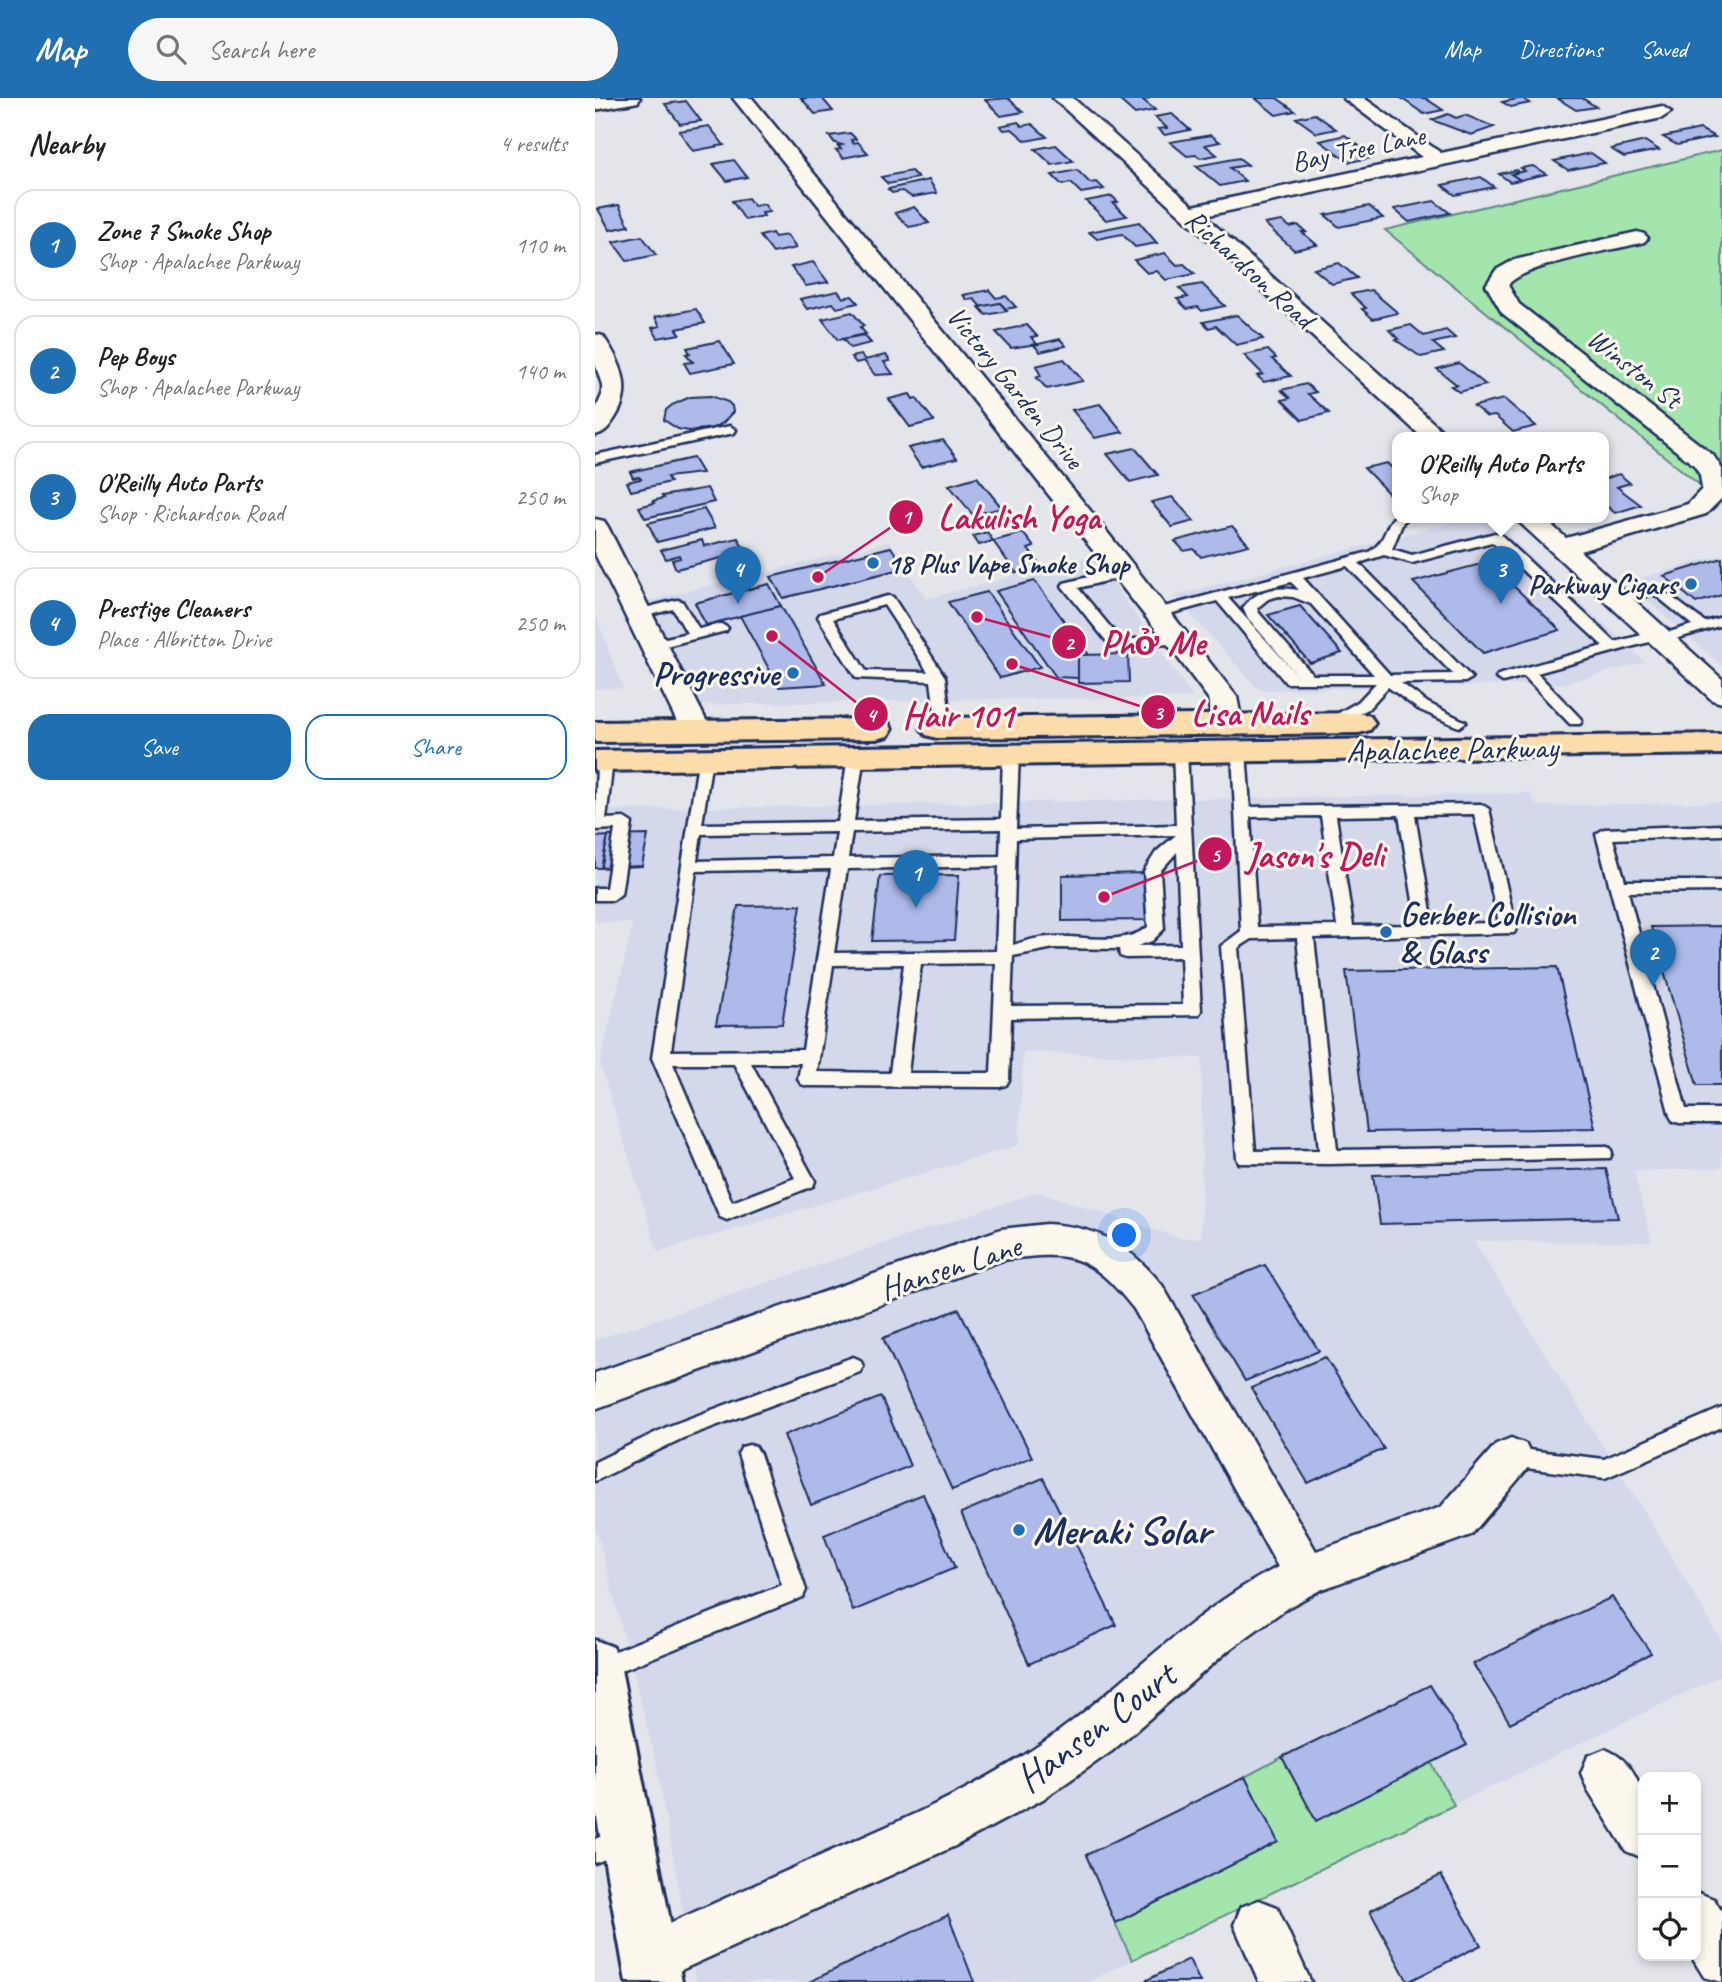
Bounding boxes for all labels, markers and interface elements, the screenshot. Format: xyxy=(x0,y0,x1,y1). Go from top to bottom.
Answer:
search box xyxy=(128,18,618,81)
text: Map xyxy=(35,28,86,70)
icon: search xyxy=(152,30,190,68)
text: Search here xyxy=(208,33,314,66)
text: Map xyxy=(1444,34,1481,64)
text: Directions xyxy=(1519,34,1602,64)
text: Saved xyxy=(1640,34,1687,64)
street label: Bay Tree Lane xyxy=(1288,117,1430,180)
text: Nearby xyxy=(28,125,104,163)
text: 4 results xyxy=(500,129,567,158)
street label: Richardson Road xyxy=(1178,202,1324,338)
text: Zone 7 Smoke Shop xyxy=(97,214,270,247)
text: 1 xyxy=(48,231,58,260)
text: 110 m xyxy=(516,231,565,260)
text: Shop · Apalachee Parkway xyxy=(97,247,299,276)
street label: Victory Garden Drive xyxy=(939,299,1093,477)
street label: Winston St xyxy=(1581,321,1691,418)
text: Pep Boys xyxy=(97,340,174,373)
text: 2 xyxy=(48,357,58,386)
text: 140 m xyxy=(516,357,565,386)
text: Shop · Apalachee Parkway xyxy=(97,373,299,402)
popup xyxy=(1392,432,1609,523)
text: O'Reilly Auto Parts xyxy=(1418,447,1583,480)
text: O'Reilly Auto Parts xyxy=(97,466,261,499)
text: Shop xyxy=(1418,480,1458,509)
text: 3 xyxy=(48,483,58,512)
text: 250 m xyxy=(516,483,565,512)
callout: Lakulish Yoga xyxy=(889,489,1114,545)
text: Lakulish Yoga xyxy=(938,495,1103,540)
text: Shop · Richardson Road xyxy=(97,499,284,528)
text: 1 xyxy=(901,504,913,530)
pin: 4 xyxy=(715,546,761,604)
place label: 18 Plus Vape Smoke Shop xyxy=(887,546,1132,581)
pin: 3 xyxy=(1478,546,1524,604)
marker: 18 Plus Vape Smoke Shop xyxy=(865,555,881,571)
place label: Parkway Cigars xyxy=(1528,567,1680,602)
marker: Parkway Cigars xyxy=(1683,576,1699,592)
text: Prestige Cleaners xyxy=(97,592,250,625)
text: 4 xyxy=(48,609,58,638)
text: 250 m xyxy=(516,609,565,638)
callout: Phở Me xyxy=(1052,614,1219,670)
text: Phở Me xyxy=(1101,621,1208,666)
text: Place · Albritton Drive xyxy=(97,625,271,654)
text: 2 xyxy=(1064,630,1076,656)
place label: Progressive xyxy=(653,653,782,695)
marker: Progressive xyxy=(785,665,801,681)
callout: Lisa Nails xyxy=(1141,684,1323,740)
callout: Hair 101 xyxy=(854,686,1028,742)
text: Lisa Nails xyxy=(1191,691,1312,736)
text: Hair 101 xyxy=(903,693,1017,738)
text: 3 xyxy=(1153,700,1165,726)
text: 4 xyxy=(866,702,878,728)
button: Save xyxy=(28,714,291,780)
button: Share xyxy=(305,714,567,780)
street label: Apalachee Parkway xyxy=(1346,726,1561,772)
callout: Jason's Deli xyxy=(1197,826,1398,882)
text: Jason's Deli xyxy=(1244,833,1388,878)
text: 5 xyxy=(1210,842,1221,868)
pin: 1 xyxy=(893,850,939,908)
place label: Gerber Collision & Glass xyxy=(1400,893,1577,973)
marker: Gerber Collision & Glass xyxy=(1378,924,1394,940)
pin: 2 xyxy=(1630,929,1676,987)
your location xyxy=(1107,1218,1141,1252)
street label: Hansen Lane xyxy=(874,1224,1028,1309)
place label: Meraki Solar xyxy=(1033,1506,1215,1556)
marker: Meraki Solar xyxy=(1011,1522,1027,1538)
street label: Hansen Court xyxy=(1006,1648,1189,1803)
map controls xyxy=(1638,1772,1701,1961)
button: + xyxy=(1638,1772,1701,1835)
button: − xyxy=(1638,1835,1701,1898)
button: locate xyxy=(1638,1898,1701,1961)

